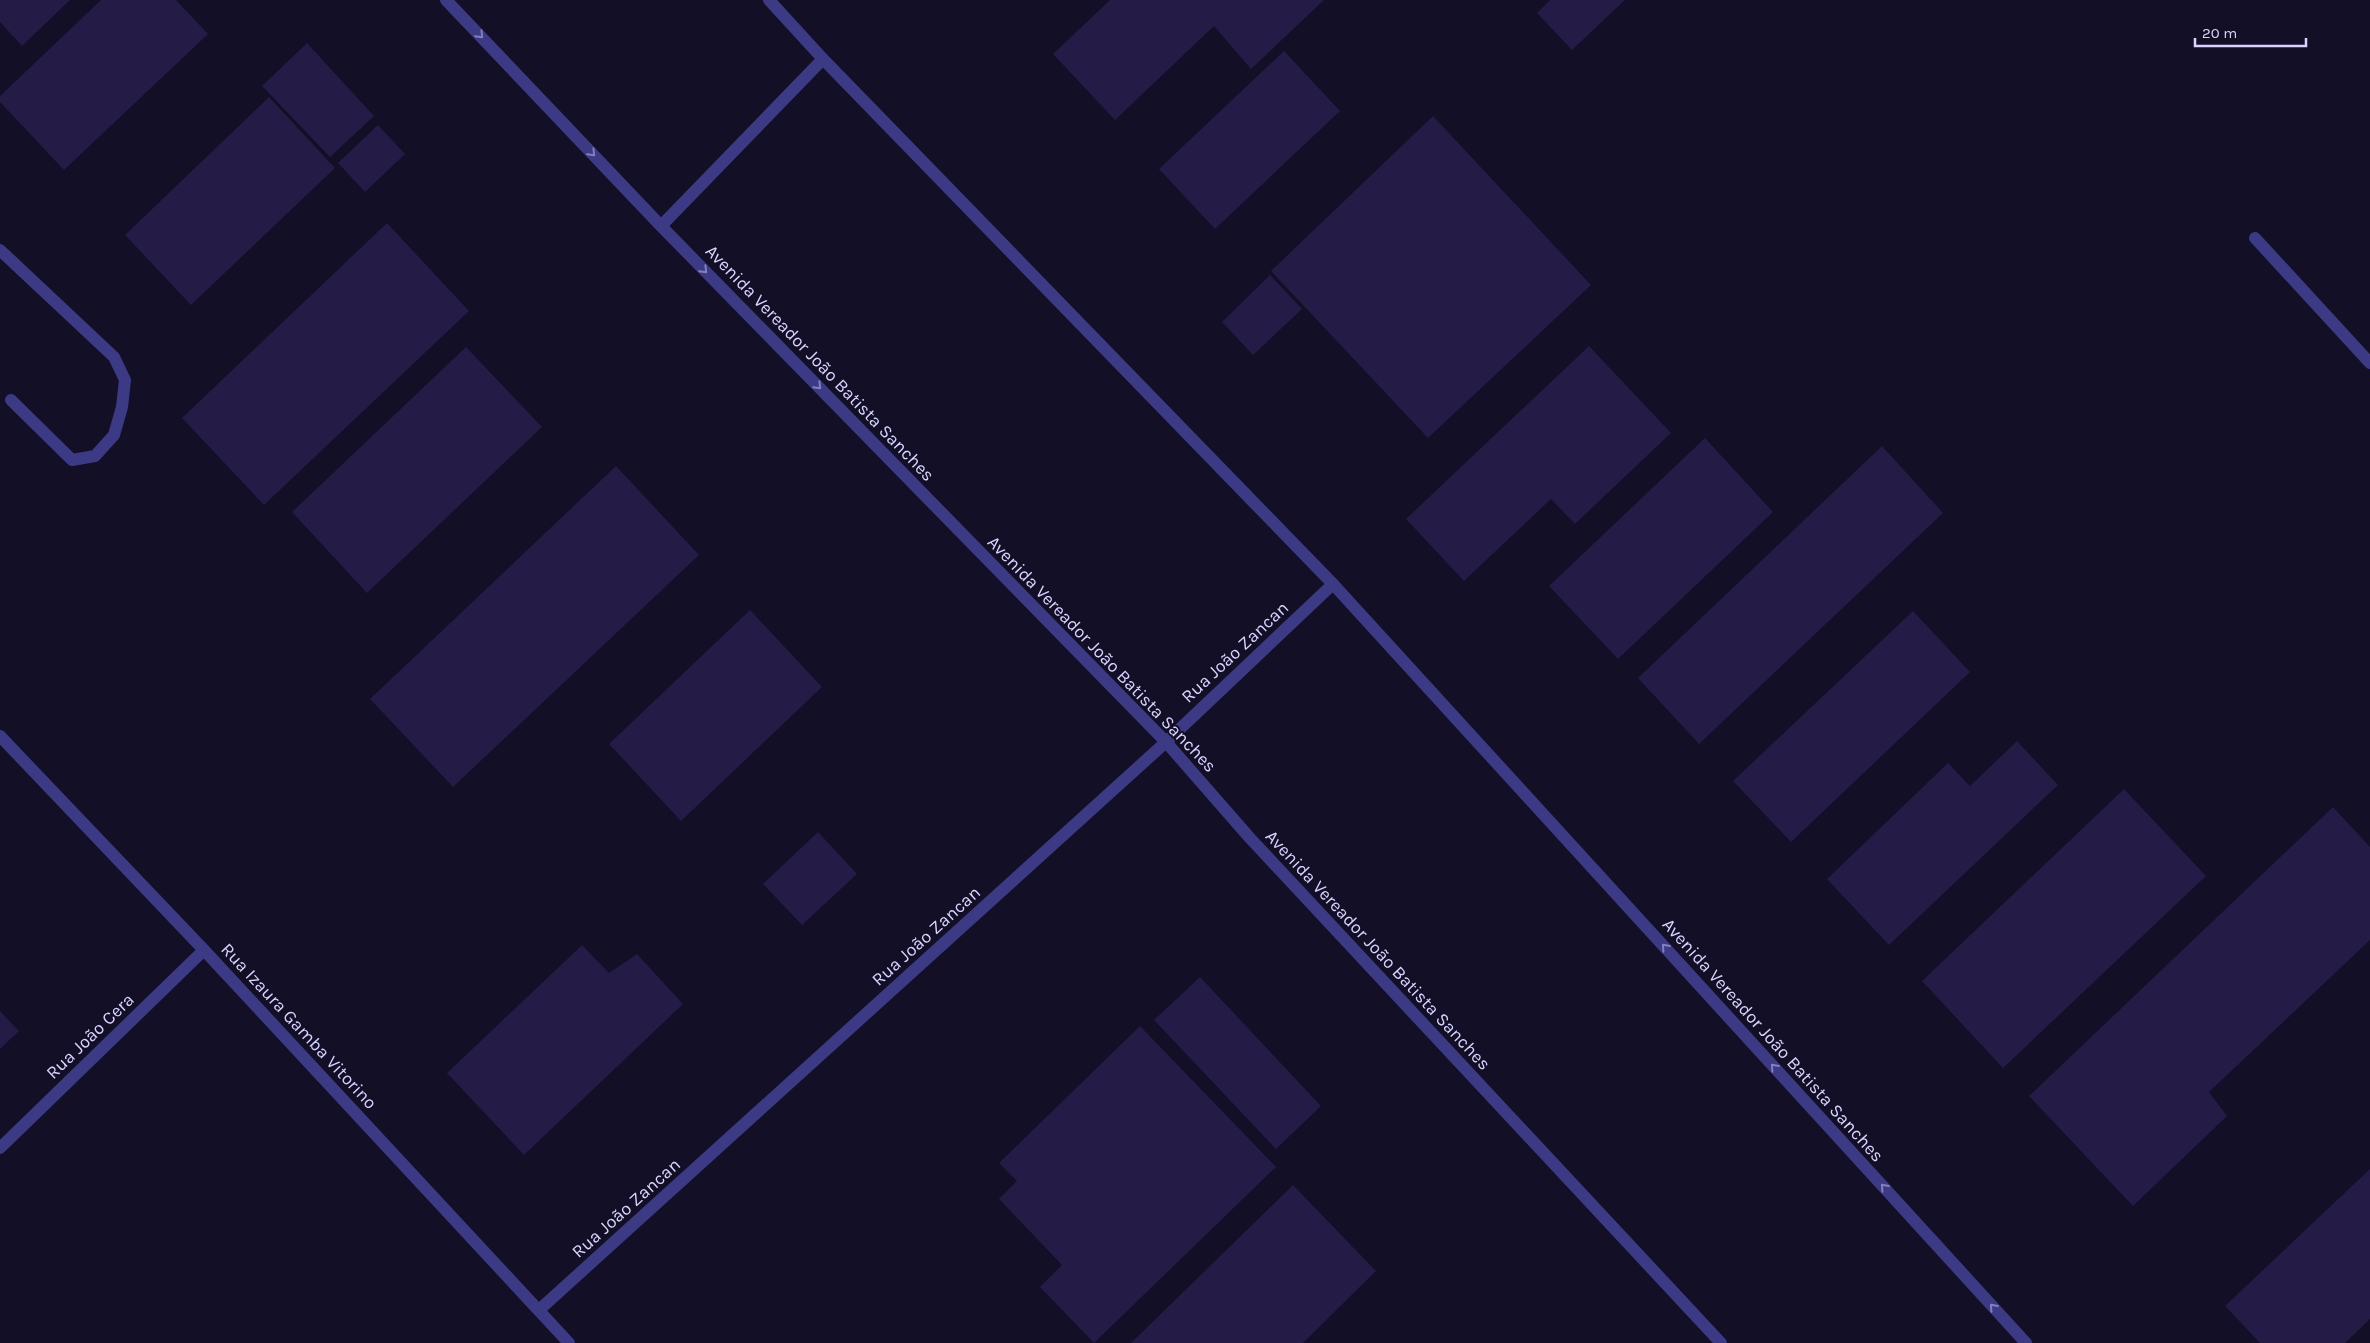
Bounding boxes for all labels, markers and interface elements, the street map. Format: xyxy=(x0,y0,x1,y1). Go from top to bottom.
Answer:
scale bar xyxy=(2195,15,2306,47)
text: 20 m xyxy=(2202,24,2237,42)
one-way arrow xyxy=(474,30,483,39)
one-way arrow xyxy=(586,147,595,156)
street label: Avenida Vereador João Batista Sanches xyxy=(701,240,939,486)
one-way arrow xyxy=(699,264,708,273)
one-way arrow xyxy=(812,380,821,389)
street label: Avenida Vereador João Batista Sanches xyxy=(983,531,1221,777)
street label: Rua João Zancan xyxy=(1177,597,1293,707)
street label: Avenida Vereador João Batista Sanches xyxy=(1261,825,1495,1075)
street label: Rua João Zancan xyxy=(867,881,985,991)
street label: Avenida Vereador João Batista Sanches xyxy=(1658,914,1888,1166)
street label: Rua Izaura Gamba Vitorino xyxy=(216,938,382,1114)
one-way arrow xyxy=(1661,944,1670,953)
street label: Rua João Cera xyxy=(41,989,139,1083)
one-way arrow xyxy=(1771,1064,1780,1073)
street label: Rua João Zancan xyxy=(567,1153,685,1263)
one-way arrow xyxy=(1881,1184,1890,1193)
one-way arrow xyxy=(1990,1304,1999,1313)

